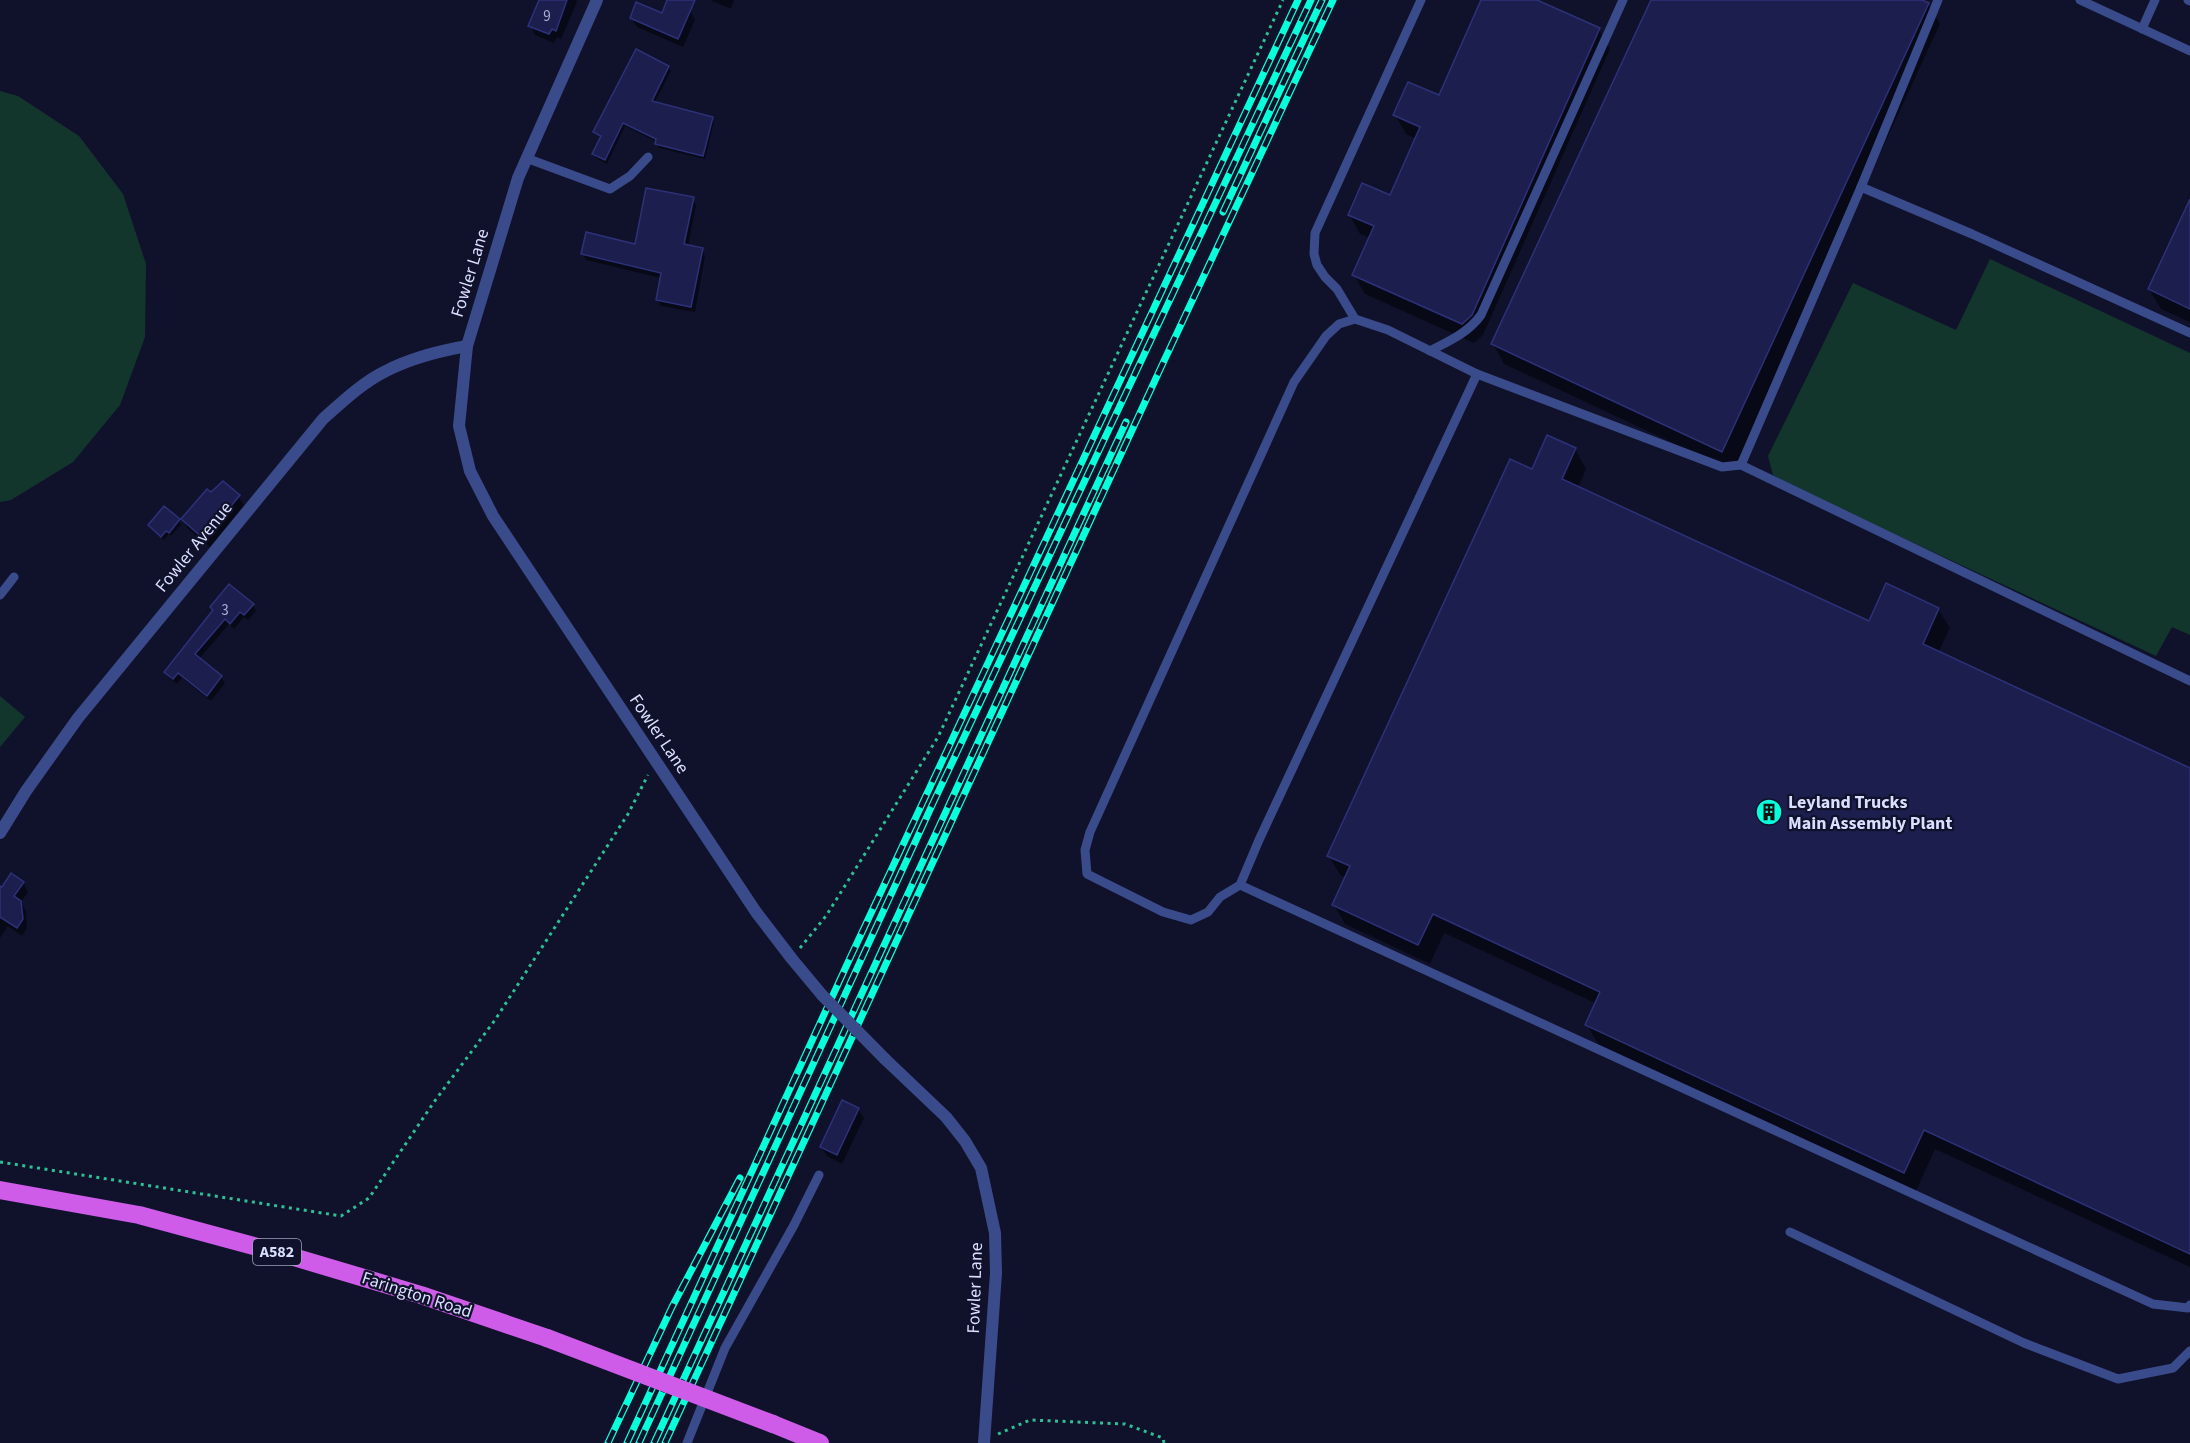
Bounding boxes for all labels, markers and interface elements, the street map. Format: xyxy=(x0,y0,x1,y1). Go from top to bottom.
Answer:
house number: 9 xyxy=(543,6,551,27)
street label: Fowler Lane xyxy=(445,226,495,320)
street label: Fowler Avenue xyxy=(150,496,238,598)
house number: 3 xyxy=(221,600,229,621)
street label: Fowler Lane xyxy=(623,689,695,779)
place label: Leyland Trucks Main Assembly Plant xyxy=(1788,790,1952,836)
building icon: Leyland Trucks Main Assembly Plant xyxy=(1754,797,1784,827)
road number: A582 xyxy=(253,1239,301,1265)
street label: Fowler Lane xyxy=(961,1242,989,1334)
street label: Farington Road xyxy=(359,1265,475,1325)

